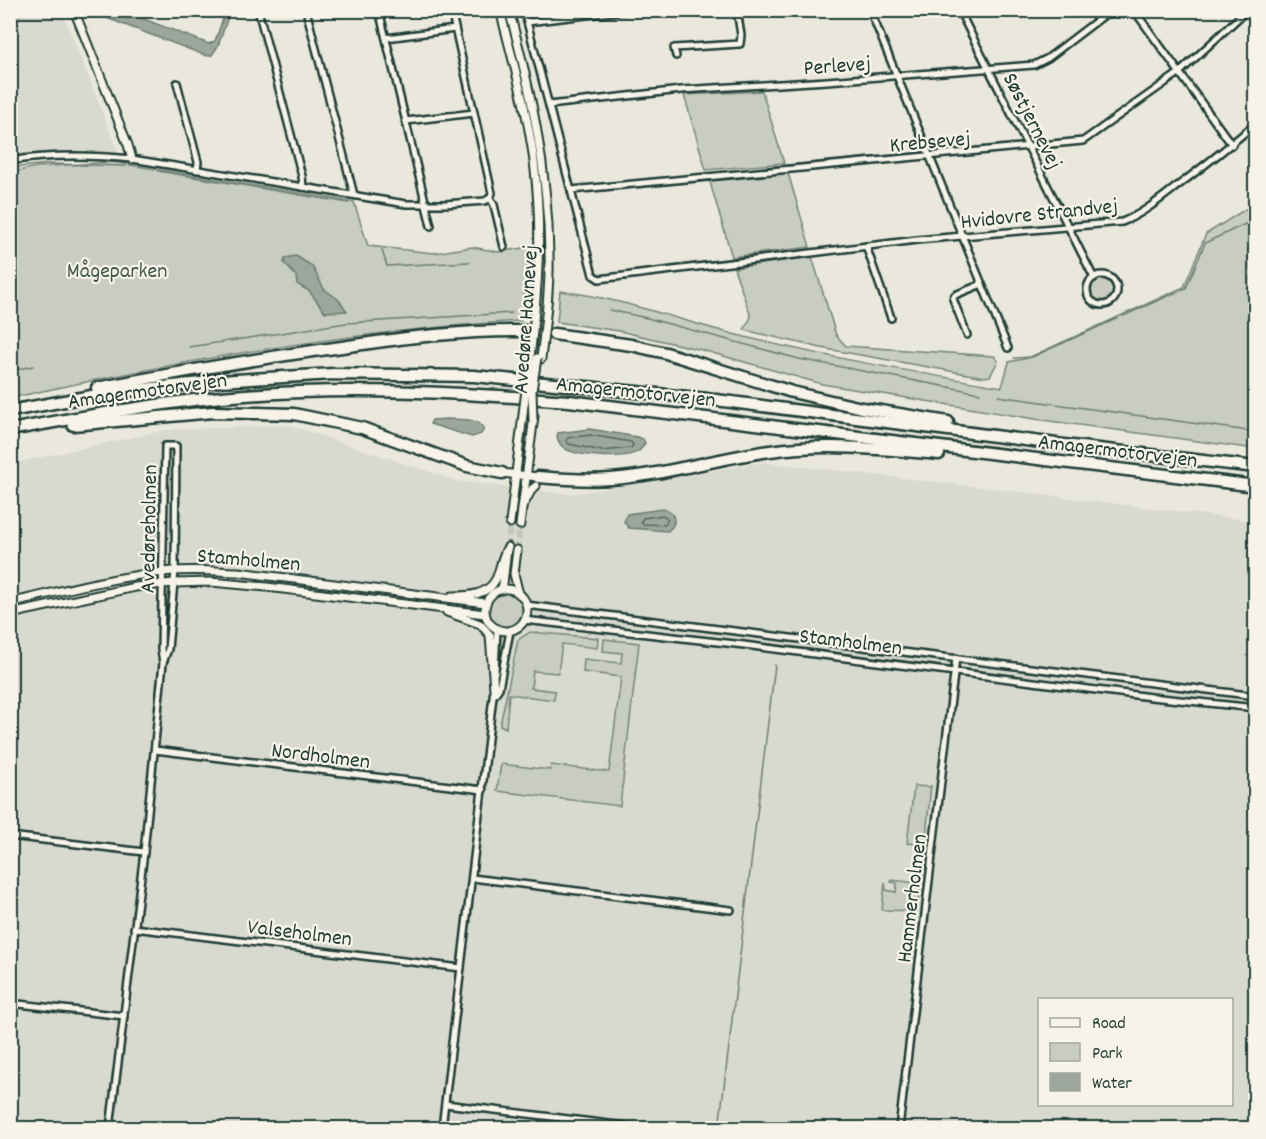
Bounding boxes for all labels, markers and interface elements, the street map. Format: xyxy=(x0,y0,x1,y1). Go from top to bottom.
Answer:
street label: Perlevej xyxy=(803,50,872,85)
street label: Søstjernevej xyxy=(993,68,1069,175)
street label: Krebsevej xyxy=(889,125,972,162)
street label: Hvidovre Strandvej xyxy=(959,192,1120,239)
street label: Avedøre Havnevej xyxy=(507,244,548,395)
park label: Mågeparken xyxy=(67,257,167,288)
street label: Amagermotorvejen xyxy=(66,366,229,419)
street label: Amagermotorvejen xyxy=(554,370,717,417)
street label: Amagermotorvejen xyxy=(1036,427,1199,478)
street label: Avedøreholmen xyxy=(134,464,167,594)
street label: Stamholmen xyxy=(196,542,302,581)
street label: Stamholmen xyxy=(797,622,904,665)
street label: Nordholmen xyxy=(269,736,372,779)
street label: Hammerholmen xyxy=(890,832,937,965)
street label: Valseholmen xyxy=(246,913,354,956)
legend xyxy=(1038,998,1233,1106)
text: Road xyxy=(1092,1012,1126,1037)
text: Park xyxy=(1092,1042,1123,1067)
text: Water xyxy=(1092,1072,1132,1097)

